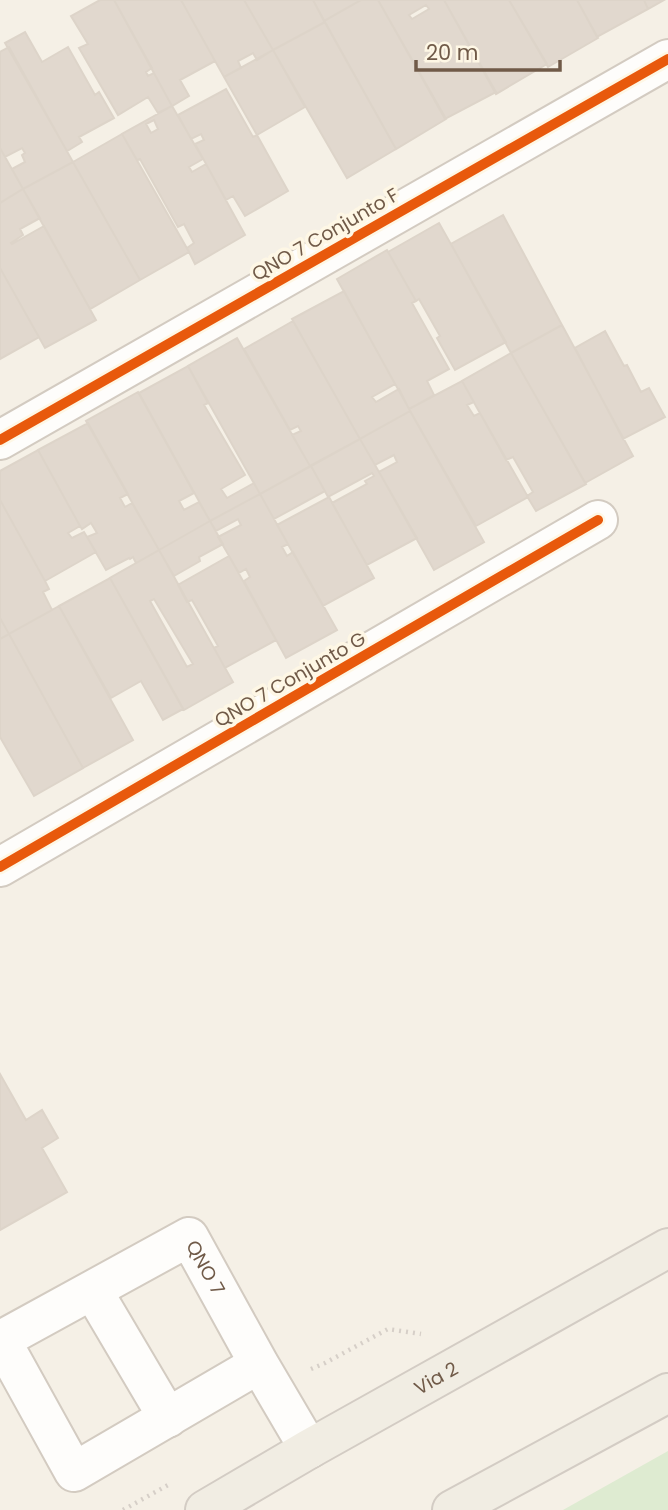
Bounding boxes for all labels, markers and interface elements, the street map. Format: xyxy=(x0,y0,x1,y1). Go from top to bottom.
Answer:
scale bar xyxy=(416,28,560,72)
text: 20 m xyxy=(426,38,479,67)
street label: QNO 7 Conjunto F xyxy=(247,181,404,288)
street label: QNO 7 Conjunto G xyxy=(210,625,371,734)
street label: QNO 7 xyxy=(179,1235,231,1300)
street label: Via 2 xyxy=(409,1355,463,1402)

